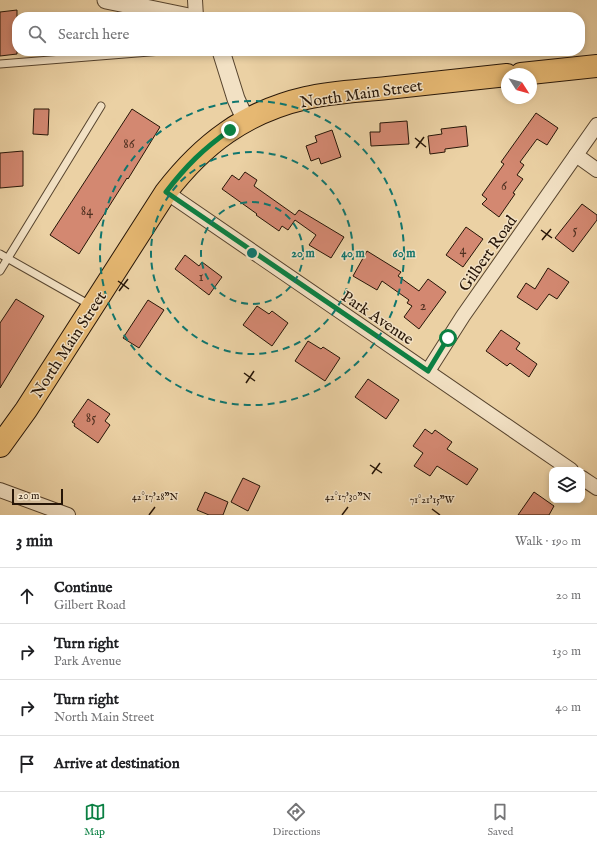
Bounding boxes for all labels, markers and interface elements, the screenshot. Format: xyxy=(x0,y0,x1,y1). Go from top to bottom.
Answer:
search box xyxy=(12,12,585,56)
icon: search xyxy=(26,23,48,45)
text: Search here xyxy=(58,25,129,44)
north arrow xyxy=(501,68,537,104)
street label: North Main Street xyxy=(299,76,424,113)
route end xyxy=(221,121,239,139)
house number: 86 xyxy=(123,135,136,153)
house number: 6 xyxy=(501,177,508,195)
house number: 84 xyxy=(81,202,93,220)
street label: Gilbert Road xyxy=(455,212,522,296)
house number: 5 xyxy=(572,221,578,239)
house number: 4 xyxy=(460,241,467,259)
centre of rings xyxy=(245,246,259,260)
text: 20 m xyxy=(291,246,315,261)
text: 40 m xyxy=(341,246,366,261)
text: 60 m xyxy=(393,246,416,261)
house number: 1 xyxy=(198,268,204,286)
street label: North Main Street xyxy=(28,287,112,402)
street label: Park Avenue xyxy=(337,287,417,350)
house number: 2 xyxy=(420,297,427,315)
route start xyxy=(439,329,457,347)
house number: 85 xyxy=(86,409,96,427)
map controls xyxy=(549,467,585,503)
button: layers xyxy=(549,467,585,503)
scale bar xyxy=(12,487,63,506)
text: 20 m xyxy=(18,489,39,503)
text: 42°17'28"N xyxy=(132,491,178,504)
text: 42°17'30"N xyxy=(325,491,371,504)
text: 71°21'15"W xyxy=(410,494,455,507)
text: 3 min xyxy=(16,531,53,552)
text: Walk · 190 m xyxy=(515,533,581,550)
text: Continue xyxy=(54,578,112,597)
icon: ahead xyxy=(16,585,38,607)
text: 20 m xyxy=(556,587,581,604)
text: Gilbert Road xyxy=(54,597,126,614)
text: Turn right xyxy=(54,634,119,653)
icon: right xyxy=(16,641,38,663)
text: 130 m xyxy=(552,643,581,660)
text: Park Avenue xyxy=(54,653,121,670)
text: Turn right xyxy=(54,690,119,709)
icon: right xyxy=(16,697,38,719)
text: 40 m xyxy=(555,699,581,716)
text: North Main Street xyxy=(54,709,154,726)
icon: arrive xyxy=(16,753,38,775)
text: Arrive at destination xyxy=(54,754,180,773)
tab: Map xyxy=(84,801,106,839)
tab: Directions xyxy=(273,801,320,839)
tab: Saved xyxy=(487,801,513,839)

